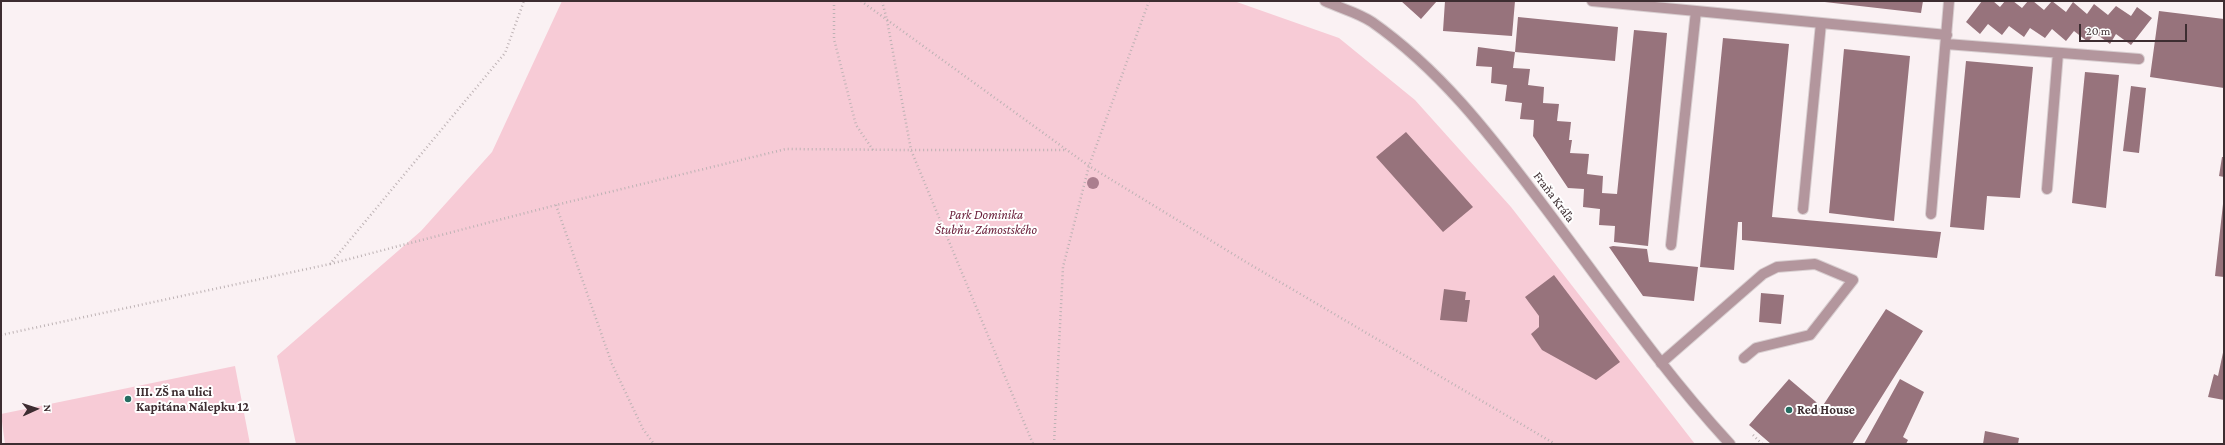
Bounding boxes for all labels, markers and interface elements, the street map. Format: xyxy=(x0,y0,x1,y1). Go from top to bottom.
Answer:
scale bar xyxy=(2081,16,2189,42)
text: 20 m xyxy=(2086,24,2110,38)
street label: Fraňa Kráľa xyxy=(1530,169,1578,225)
park label: Park Dominika Štubňu-Zámostského xyxy=(935,207,1037,238)
place label: III. ZŠ na ulici Kapitána Nálepku 12 xyxy=(136,384,249,415)
north arrow xyxy=(16,389,56,429)
marker: III. ZŠ na ulici Kapitána Nálepku 12 xyxy=(123,394,133,404)
place label: Red House xyxy=(1797,402,1855,418)
text: N xyxy=(42,404,54,412)
marker: Red House xyxy=(1784,405,1794,415)

